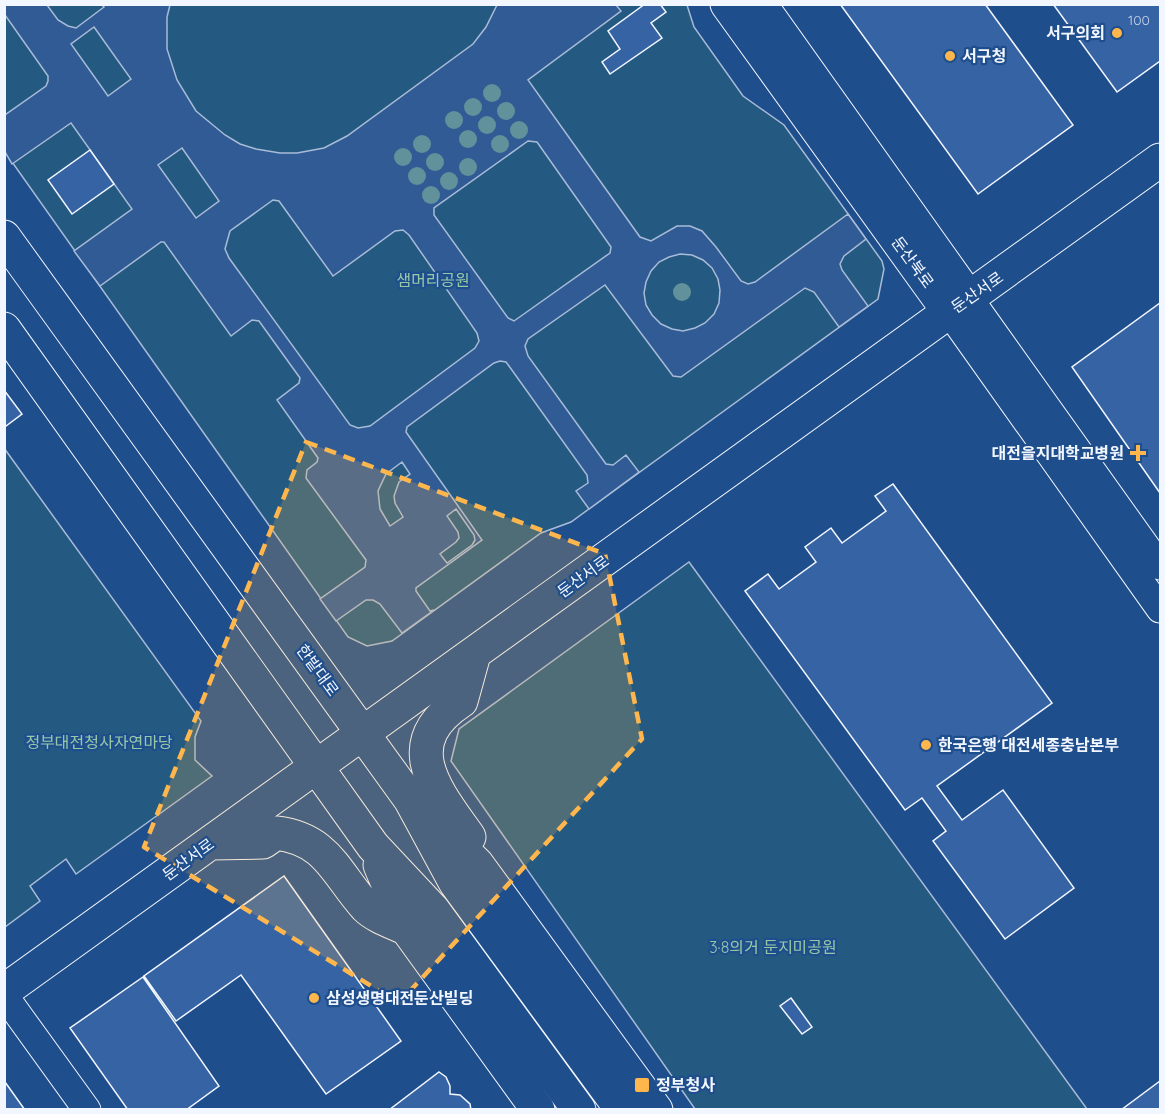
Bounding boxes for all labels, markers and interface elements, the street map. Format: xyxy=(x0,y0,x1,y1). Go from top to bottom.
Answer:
house number: 100 xyxy=(1128,11,1150,29)
place label: 서구의회 xyxy=(1046,23,1105,43)
marker: 서구의회 xyxy=(1110,26,1124,40)
place label: 서구청 xyxy=(962,46,1006,66)
marker: 서구청 xyxy=(943,49,957,63)
street label: 둔산북로 xyxy=(888,232,939,292)
street label: 둔산서로 xyxy=(947,267,1007,317)
park label: 샘머리공원 xyxy=(396,270,470,290)
place label: 대전을지대학교병원 xyxy=(992,443,1124,463)
marker: 대전을지대학교병원 xyxy=(1129,444,1147,462)
street label: 둔산서로 xyxy=(553,550,613,601)
street label: 한밭대로 xyxy=(293,640,344,700)
park label: 정부대전청사자연마당 xyxy=(25,732,173,752)
place label: 한국은행 대전세종충남본부 xyxy=(938,735,1119,755)
marker: 한국은행 대전세종충남본부 xyxy=(919,738,933,752)
street label: 둔산서로 xyxy=(158,833,218,884)
park label: 3·8의거 둔지미공원 xyxy=(709,937,837,957)
place label: 삼성생명대전둔산빌딩 xyxy=(326,988,473,1008)
marker: 삼성생명대전둔산빌딩 xyxy=(307,991,321,1005)
place label: 정부청사 xyxy=(656,1075,715,1095)
marker: 정부청사 xyxy=(633,1076,651,1094)

